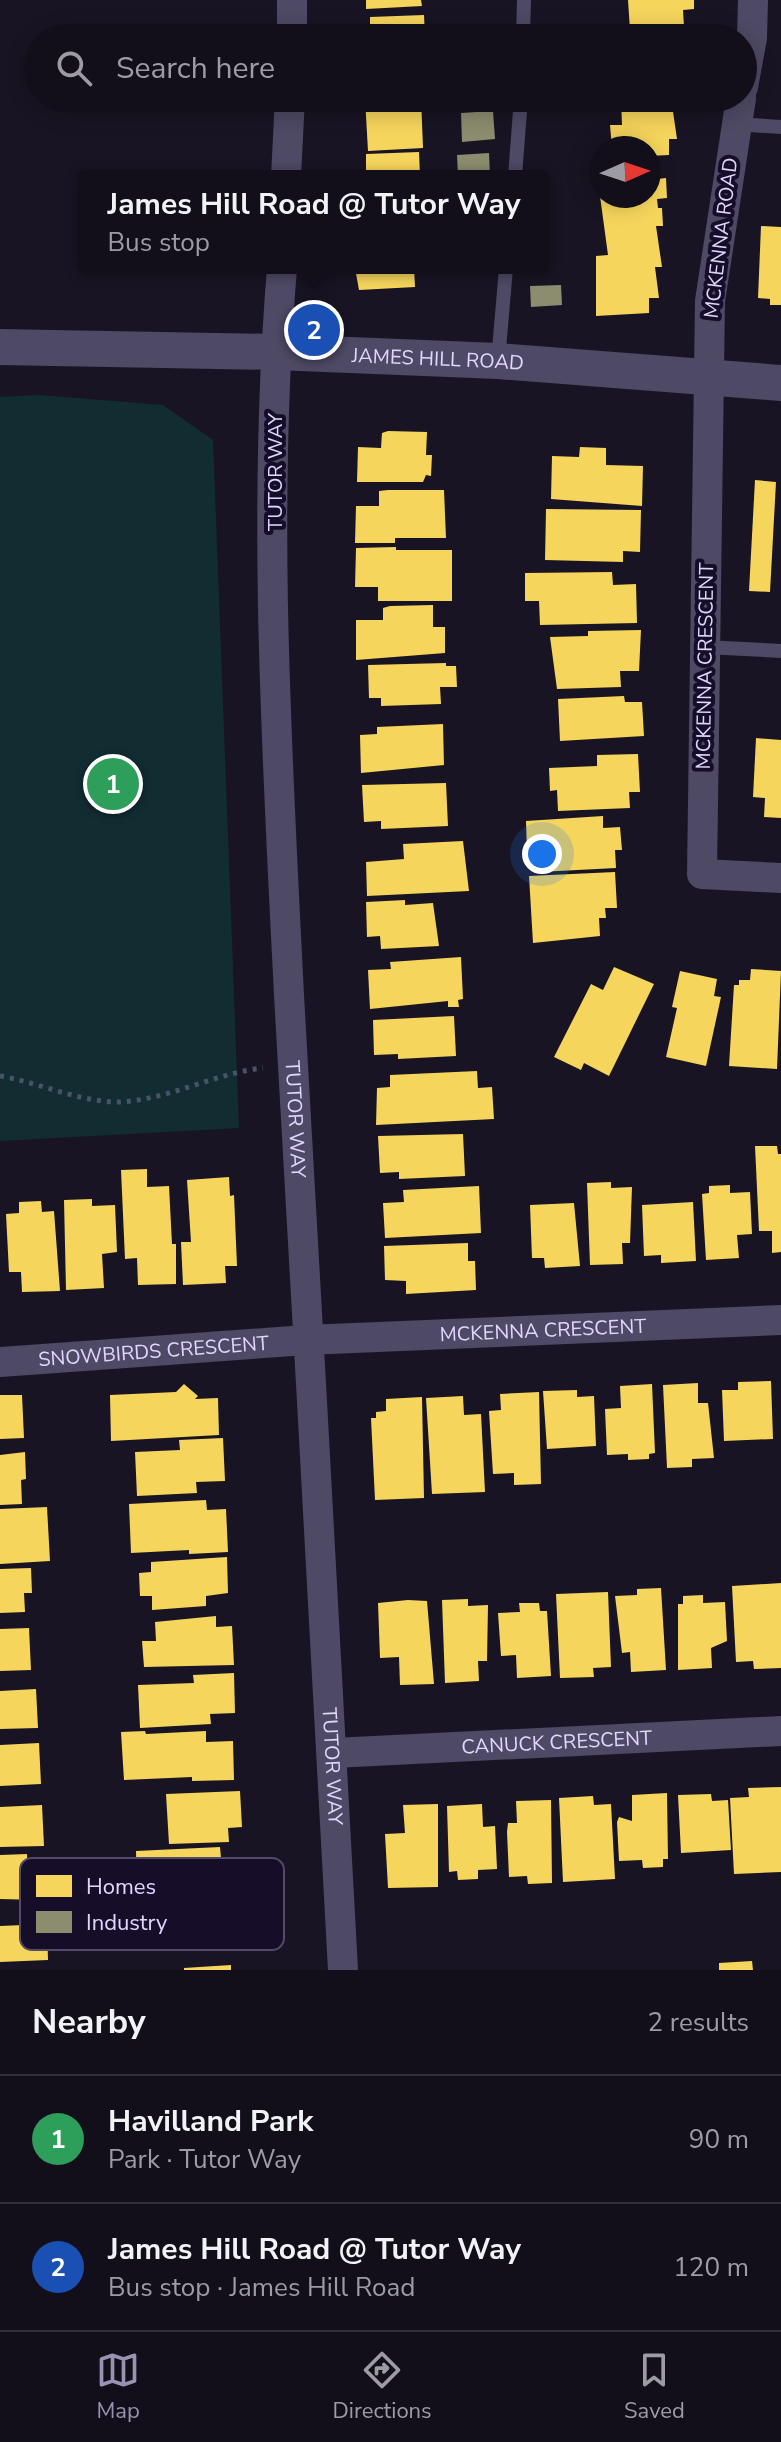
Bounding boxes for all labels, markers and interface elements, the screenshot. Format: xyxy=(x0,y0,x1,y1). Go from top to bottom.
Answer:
search box xyxy=(24,24,757,112)
icon: search xyxy=(52,46,96,90)
text: Search here xyxy=(116,48,275,89)
north arrow xyxy=(589,136,661,208)
street label: MCKENNA ROAD xyxy=(698,156,744,320)
popup xyxy=(78,170,550,274)
text: James Hill Road @ Tutor Way xyxy=(108,184,520,225)
text: Bus stop xyxy=(108,225,210,260)
pin: 2 xyxy=(288,300,340,360)
street label: JAMES HILL ROAD xyxy=(350,342,525,376)
street label: TUTOR WAY xyxy=(262,412,289,531)
street label: MCKENNA CRESCENT xyxy=(690,562,720,770)
pin: 1 xyxy=(87,754,139,814)
your location xyxy=(522,834,562,874)
street label: TUTOR WAY xyxy=(279,1060,313,1180)
street label: MCKENNA CRESCENT xyxy=(439,1312,647,1348)
street label: SNOWBIRDS CRESCENT xyxy=(37,1329,270,1373)
street label: TUTOR WAY xyxy=(316,1707,349,1827)
street label: CANUCK CRESCENT xyxy=(461,1724,653,1760)
legend xyxy=(20,1858,284,1950)
text: Homes xyxy=(86,1872,156,1902)
text: Industry xyxy=(86,1908,168,1938)
text: Nearby xyxy=(32,1999,146,2045)
text: 2 results xyxy=(648,2005,749,2040)
text: Havilland Park xyxy=(108,2101,313,2142)
text: 1 xyxy=(50,2122,66,2157)
text: 90 m xyxy=(689,2122,749,2157)
text: Park · Tutor Way xyxy=(108,2142,301,2177)
text: James Hill Road @ Tutor Way xyxy=(108,2229,521,2270)
text: 2 xyxy=(50,2250,66,2285)
text: 120 m xyxy=(673,2250,749,2285)
text: Bus stop · James Hill Road xyxy=(108,2270,415,2305)
tab: Map xyxy=(96,2348,140,2426)
tab: Directions xyxy=(333,2348,432,2426)
tab: Saved xyxy=(624,2348,685,2426)

